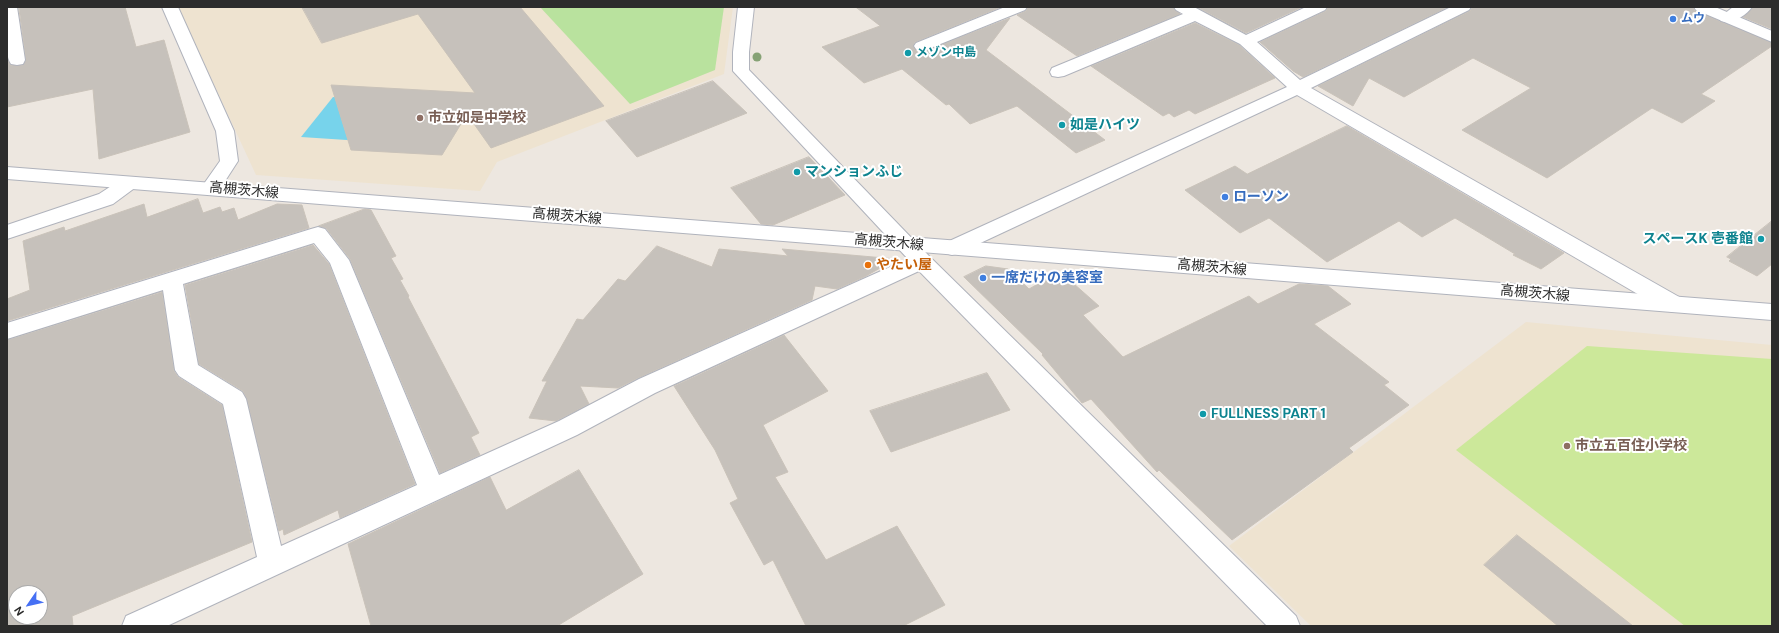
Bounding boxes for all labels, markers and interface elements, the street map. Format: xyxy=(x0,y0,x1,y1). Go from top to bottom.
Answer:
place label: ムウ xyxy=(1681,12,1705,26)
marker: ムウ xyxy=(1668,14,1678,24)
place label: メゾン中島 xyxy=(916,46,976,60)
marker: メゾン中島 xyxy=(903,48,913,58)
place label: 市立如是中学校 xyxy=(428,110,526,126)
marker: 市立如是中学校 xyxy=(415,113,425,123)
place label: 如是ハイツ xyxy=(1070,117,1140,133)
marker: 如是ハイツ xyxy=(1057,120,1067,130)
place label: マンションふじ xyxy=(805,164,903,180)
marker: マンションふじ xyxy=(792,167,802,177)
street label: 高槻茨木線 xyxy=(208,180,280,202)
place label: ローソン xyxy=(1233,189,1289,205)
marker: ローソン xyxy=(1220,192,1230,202)
street label: 高槻茨木線 xyxy=(531,206,603,228)
place label: スペースK 壱番館 xyxy=(1643,231,1753,247)
street label: 高槻茨木線 xyxy=(853,232,925,254)
marker: スペースK 壱番館 xyxy=(1756,234,1766,244)
place label: やたい屋 xyxy=(876,257,932,273)
street label: 高槻茨木線 xyxy=(1176,257,1248,279)
marker: やたい屋 xyxy=(863,260,873,270)
place label: 一席だけの美容室 xyxy=(991,270,1103,286)
marker: 一席だけの美容室 xyxy=(978,273,988,283)
street label: 高槻茨木線 xyxy=(1499,283,1571,305)
place label: FULLNESS PART 1 xyxy=(1211,406,1326,422)
marker: FULLNESS PART 1 xyxy=(1198,409,1208,419)
place label: 市立五百住小学校 xyxy=(1575,438,1687,454)
marker: 市立五百住小学校 xyxy=(1562,441,1572,451)
north arrow xyxy=(8,585,48,625)
text: N xyxy=(11,604,27,618)

